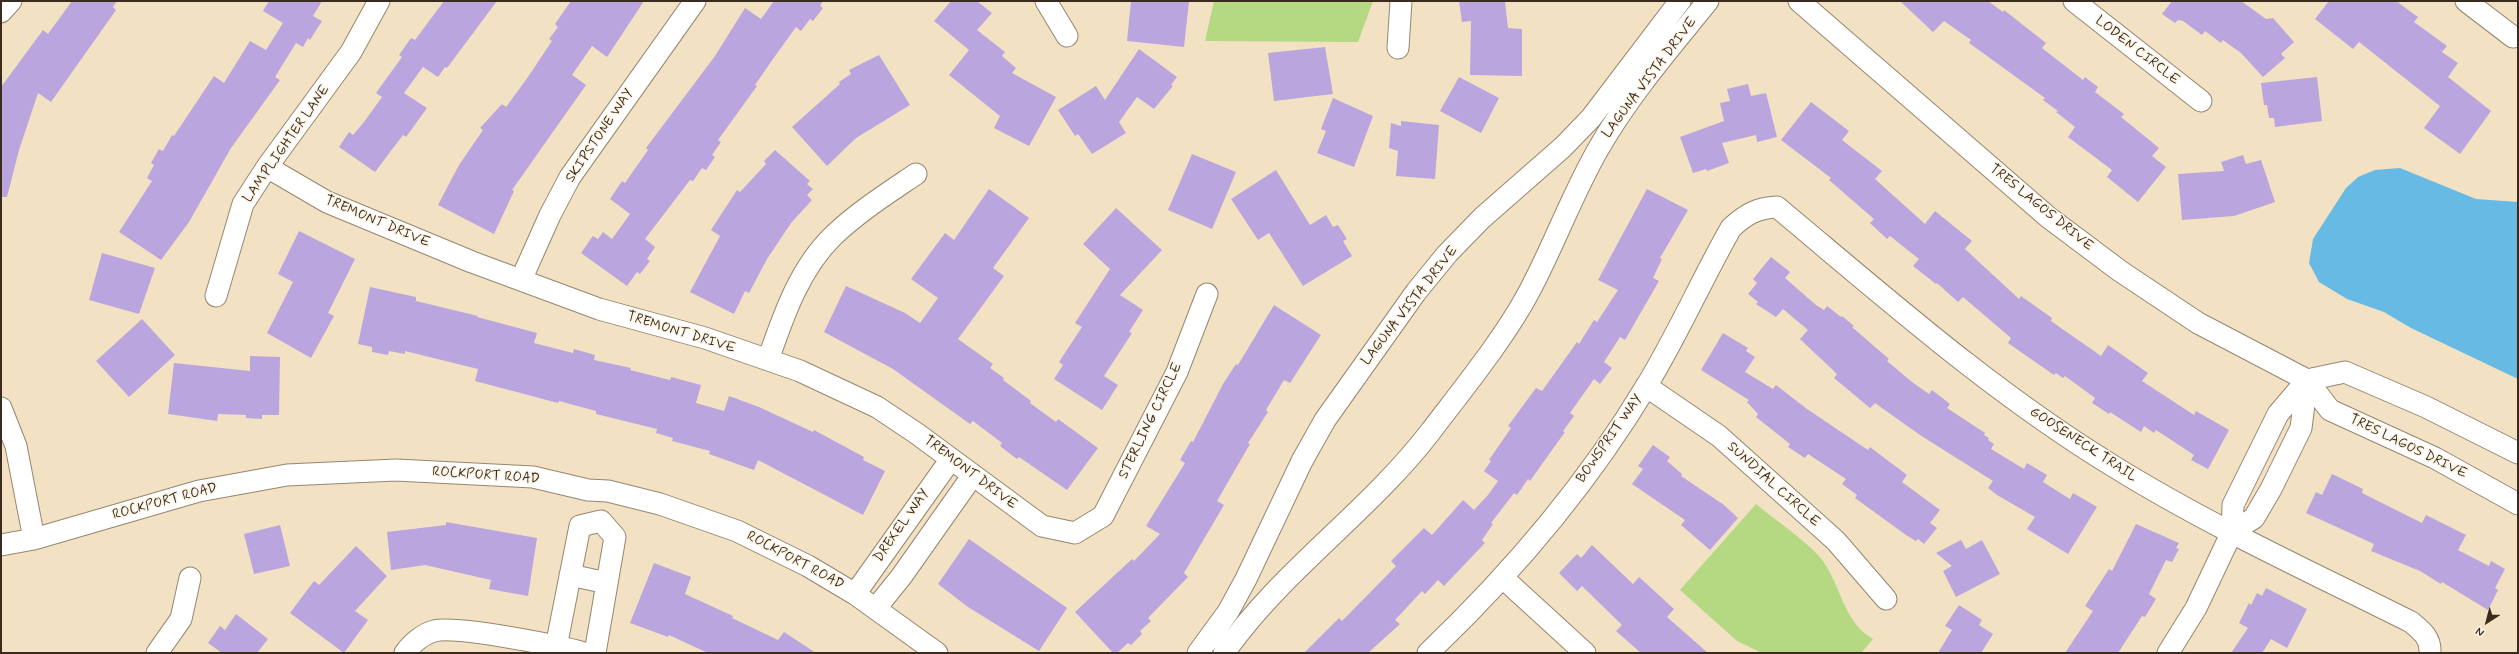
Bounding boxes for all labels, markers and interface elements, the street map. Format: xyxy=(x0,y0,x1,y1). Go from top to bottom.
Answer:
street label: LODEN CIRCLE xyxy=(2091,13,2183,89)
street label: LAGUNA VISTA DRIVE xyxy=(1599,14,1701,142)
street label: LAMPLIGHTER LANE xyxy=(240,82,334,206)
street label: SKIPSTONE WAY xyxy=(563,86,637,186)
street label: TRES LAGOS DRIVE xyxy=(1986,161,2096,255)
street label: TREMONT DRIVE xyxy=(322,192,432,252)
street label: LAGUNA VISTA DRIVE xyxy=(1358,243,1462,369)
street label: TREMONT DRIVE xyxy=(625,308,737,358)
street label: STERLING CIRCLE xyxy=(1116,360,1186,482)
street label: BOWSPRIT WAY xyxy=(1573,392,1647,486)
street label: GOOSENECK TRAIL xyxy=(2026,404,2140,486)
street label: TRES LAGOS DRIVE xyxy=(2346,411,2470,483)
street label: TREMONT DRIVE xyxy=(920,432,1020,514)
street label: SUNDIAL CIRCLE xyxy=(1723,439,1823,531)
street label: ROCKPORT ROAD xyxy=(432,464,540,488)
street label: ROCKPORT ROAD xyxy=(111,480,219,524)
street label: DREXEL WAY xyxy=(871,486,933,566)
street label: ROCKPORT ROAD xyxy=(743,528,847,594)
north arrow xyxy=(2467,602,2507,642)
text: N xyxy=(2473,624,2487,640)

